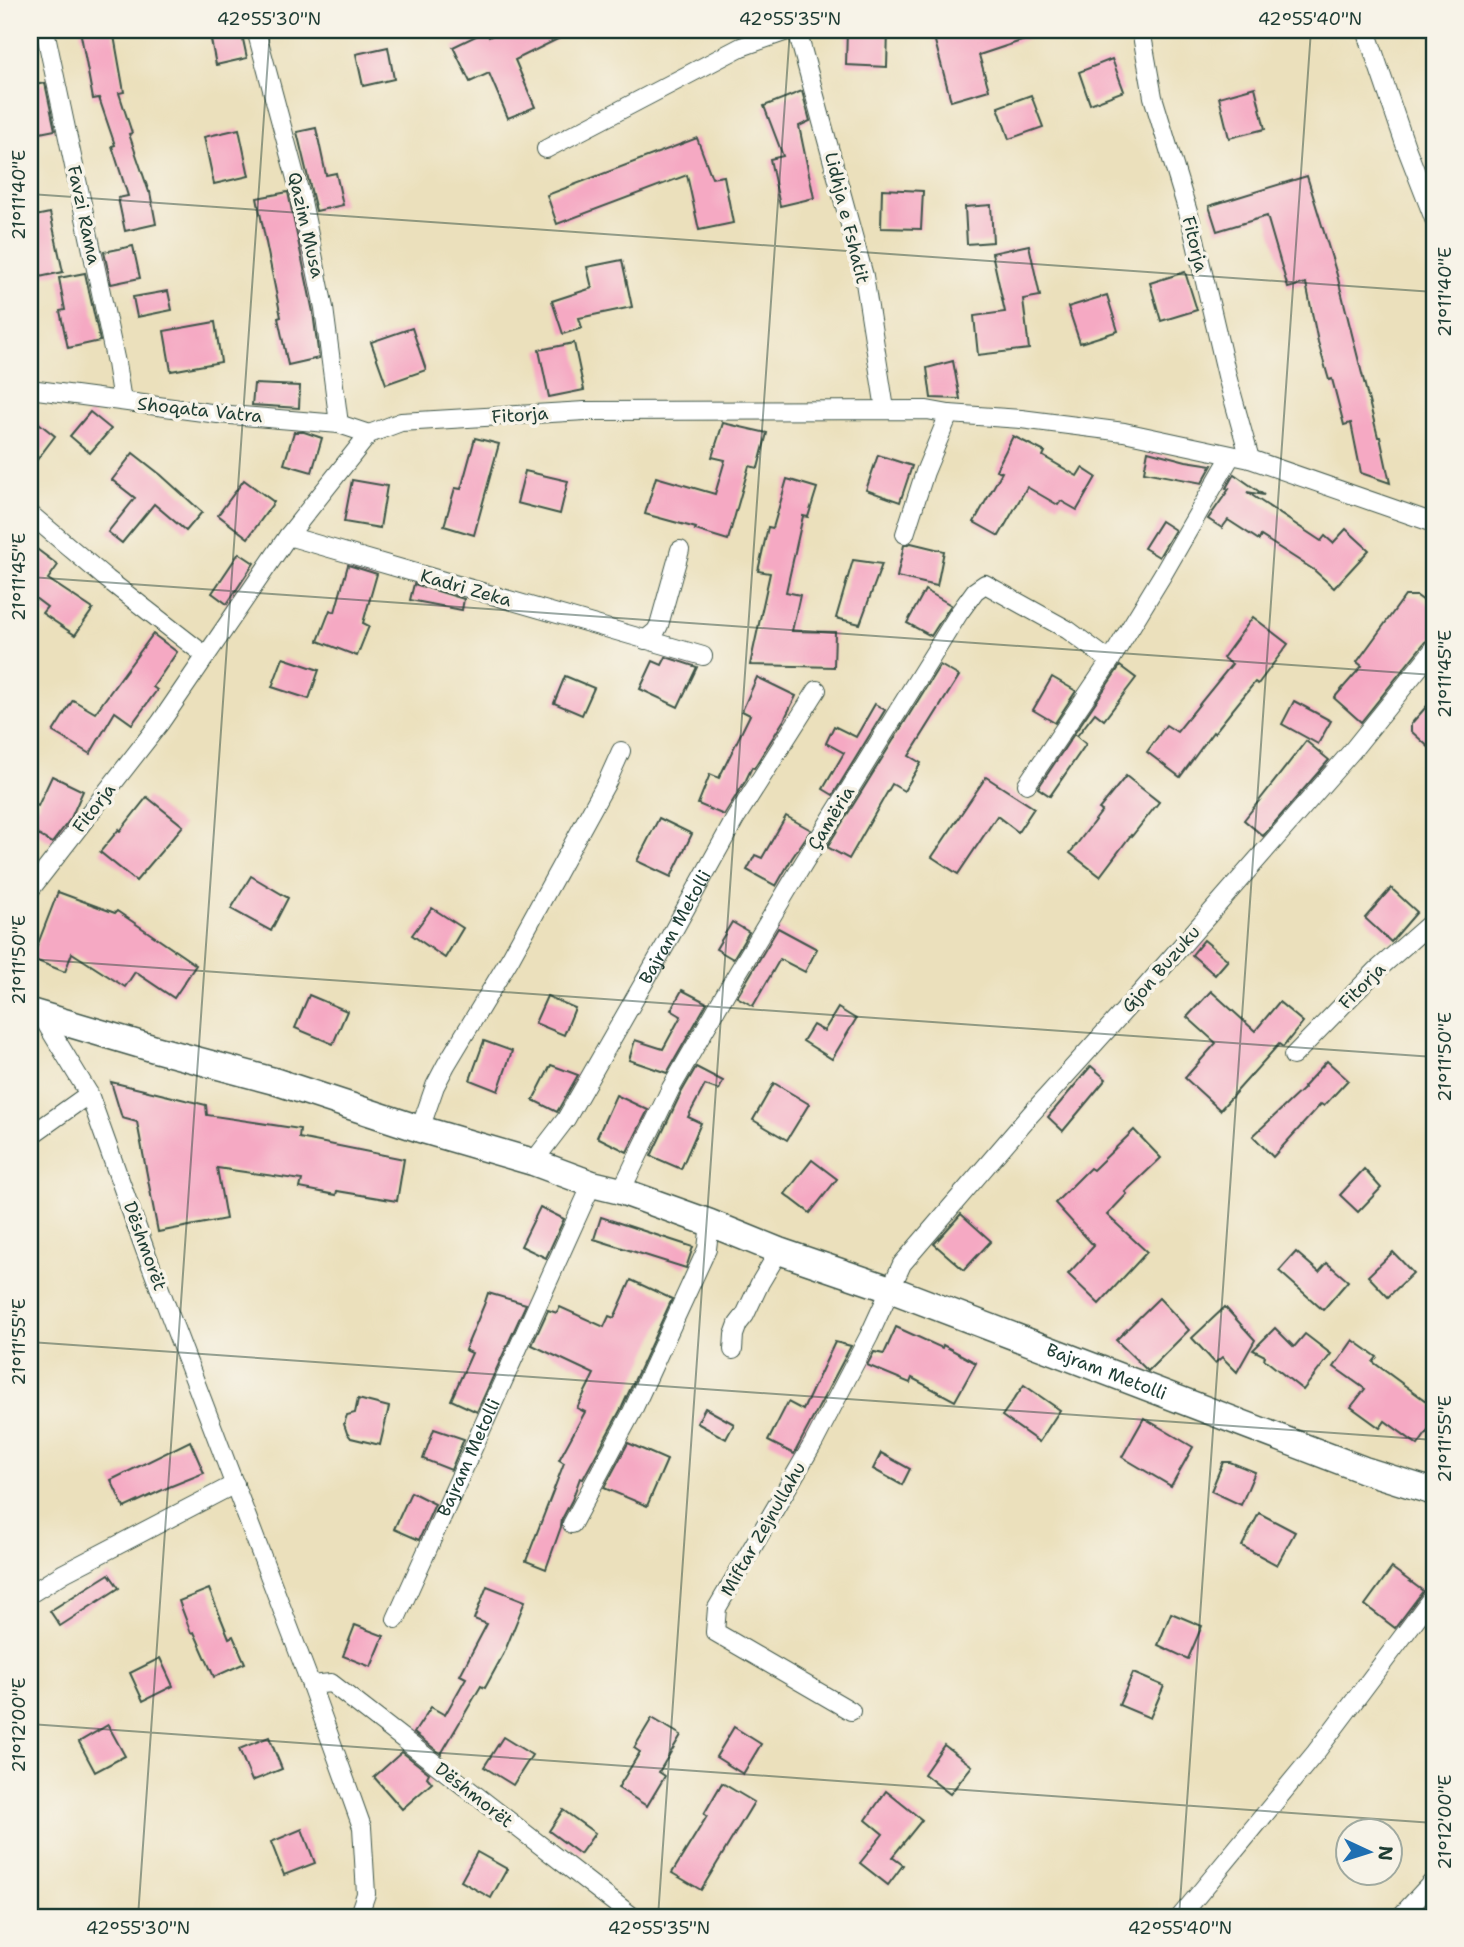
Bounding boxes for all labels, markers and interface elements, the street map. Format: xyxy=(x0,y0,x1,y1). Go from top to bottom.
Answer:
text: 42°55'30"N xyxy=(217,7,321,31)
text: 42°55'35"N xyxy=(739,7,841,31)
text: 42°55'40"N xyxy=(1258,7,1362,31)
text: 21°11'40"E xyxy=(7,150,31,240)
street label: Lidhja e Fshatit xyxy=(819,150,875,287)
street label: Favzi Rama xyxy=(62,163,106,267)
street label: Qazim Musa xyxy=(282,170,330,280)
street label: Fitorja xyxy=(1176,214,1214,274)
text: 21°11'40"E xyxy=(1433,247,1457,337)
street label: Shoqata Vatra xyxy=(136,391,264,429)
street label: Fitorja xyxy=(491,401,549,429)
text: 21°11'45"E xyxy=(7,533,31,621)
street label: Kadri Zeka xyxy=(418,564,514,612)
text: 21°11'45"E xyxy=(1433,630,1457,718)
street label: Fitorja xyxy=(67,778,121,838)
street label: Çamëria xyxy=(802,781,860,855)
street label: Bajram Metolli xyxy=(634,866,717,988)
text: 21°11'50"E xyxy=(7,915,31,1005)
street label: Gjon Buzuku xyxy=(1117,920,1205,1018)
street label: Fitorja xyxy=(1333,957,1391,1015)
text: 21°11'50"E xyxy=(1433,1012,1457,1102)
street label: Dëshmorët xyxy=(118,1198,172,1294)
text: 21°11'55"E xyxy=(7,1298,31,1386)
street label: Bajram Metolli xyxy=(1043,1338,1170,1406)
street label: Bajram Metolli xyxy=(432,1395,506,1521)
text: 21°11'55"E xyxy=(1433,1395,1457,1483)
street label: Miftar Zejnullahu xyxy=(715,1458,811,1600)
text: 21°12'00"E xyxy=(7,1677,31,1773)
street label: Dëshmorët xyxy=(430,1757,518,1833)
text: 21°12'00"E xyxy=(1433,1774,1457,1870)
north arrow xyxy=(1334,1818,1404,1888)
text: N xyxy=(1372,1845,1398,1862)
text: 42°55'30"N xyxy=(86,1916,190,1940)
text: 42°55'35"N xyxy=(608,1916,710,1940)
text: 42°55'40"N xyxy=(1128,1916,1232,1940)

